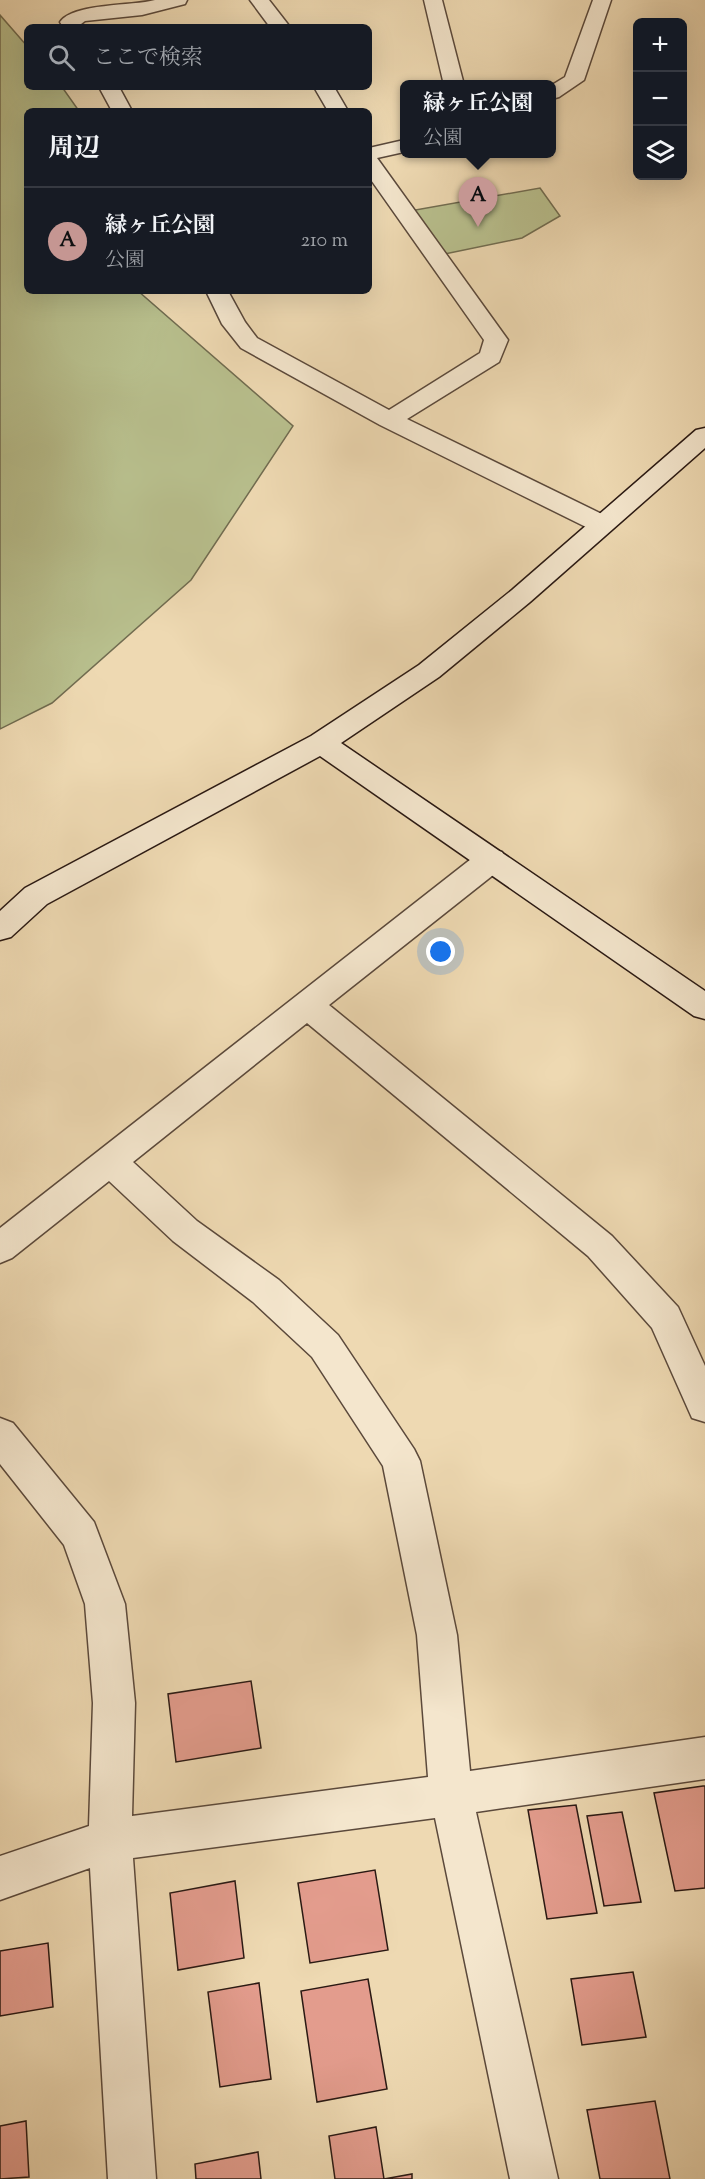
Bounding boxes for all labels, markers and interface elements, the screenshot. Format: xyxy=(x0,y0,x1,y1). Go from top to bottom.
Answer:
map controls xyxy=(633,18,687,180)
button: + xyxy=(633,18,687,72)
search box xyxy=(24,24,372,90)
icon: search xyxy=(45,41,78,74)
text: ここで検索 xyxy=(93,43,203,75)
button: − xyxy=(633,72,687,126)
popup xyxy=(400,80,556,158)
text: 緑ヶ丘公園 xyxy=(423,89,533,121)
text: 公園 xyxy=(423,125,463,154)
button: layers xyxy=(633,126,687,180)
text: 周辺 xyxy=(48,131,100,168)
pin: A xyxy=(458,178,498,227)
text: 緑ヶ丘公園 xyxy=(105,211,215,243)
text: A xyxy=(59,227,76,256)
text: 210 m xyxy=(301,227,348,256)
text: 公園 xyxy=(105,247,145,276)
your location xyxy=(426,937,455,966)

